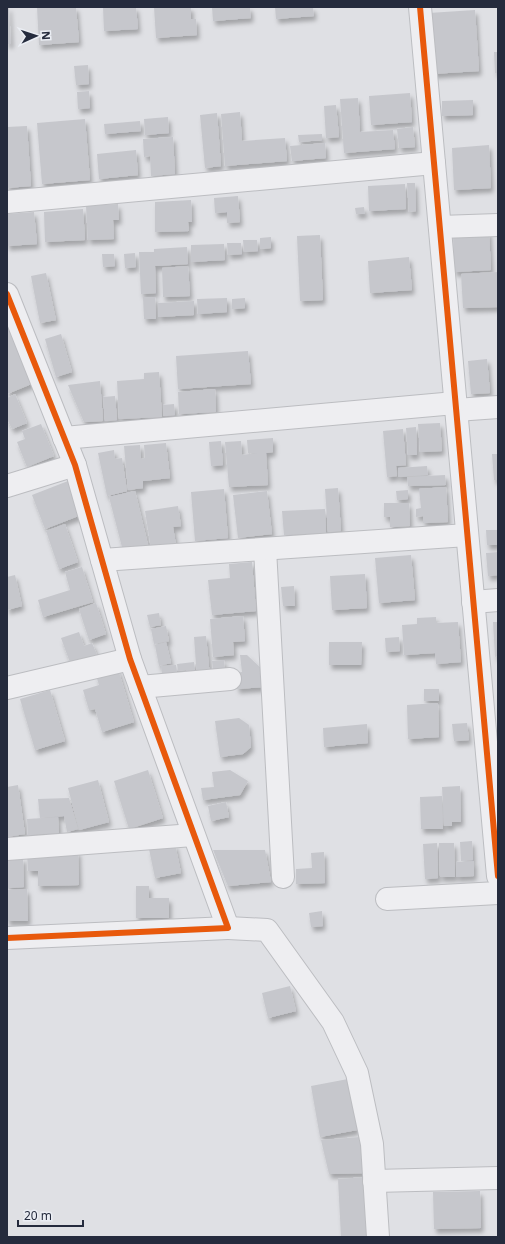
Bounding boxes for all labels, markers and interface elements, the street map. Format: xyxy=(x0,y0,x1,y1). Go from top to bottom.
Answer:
north arrow xyxy=(16,16,56,56)
text: N xyxy=(39,31,54,40)
scale bar xyxy=(18,1202,83,1228)
text: 20 m xyxy=(24,1207,52,1224)

